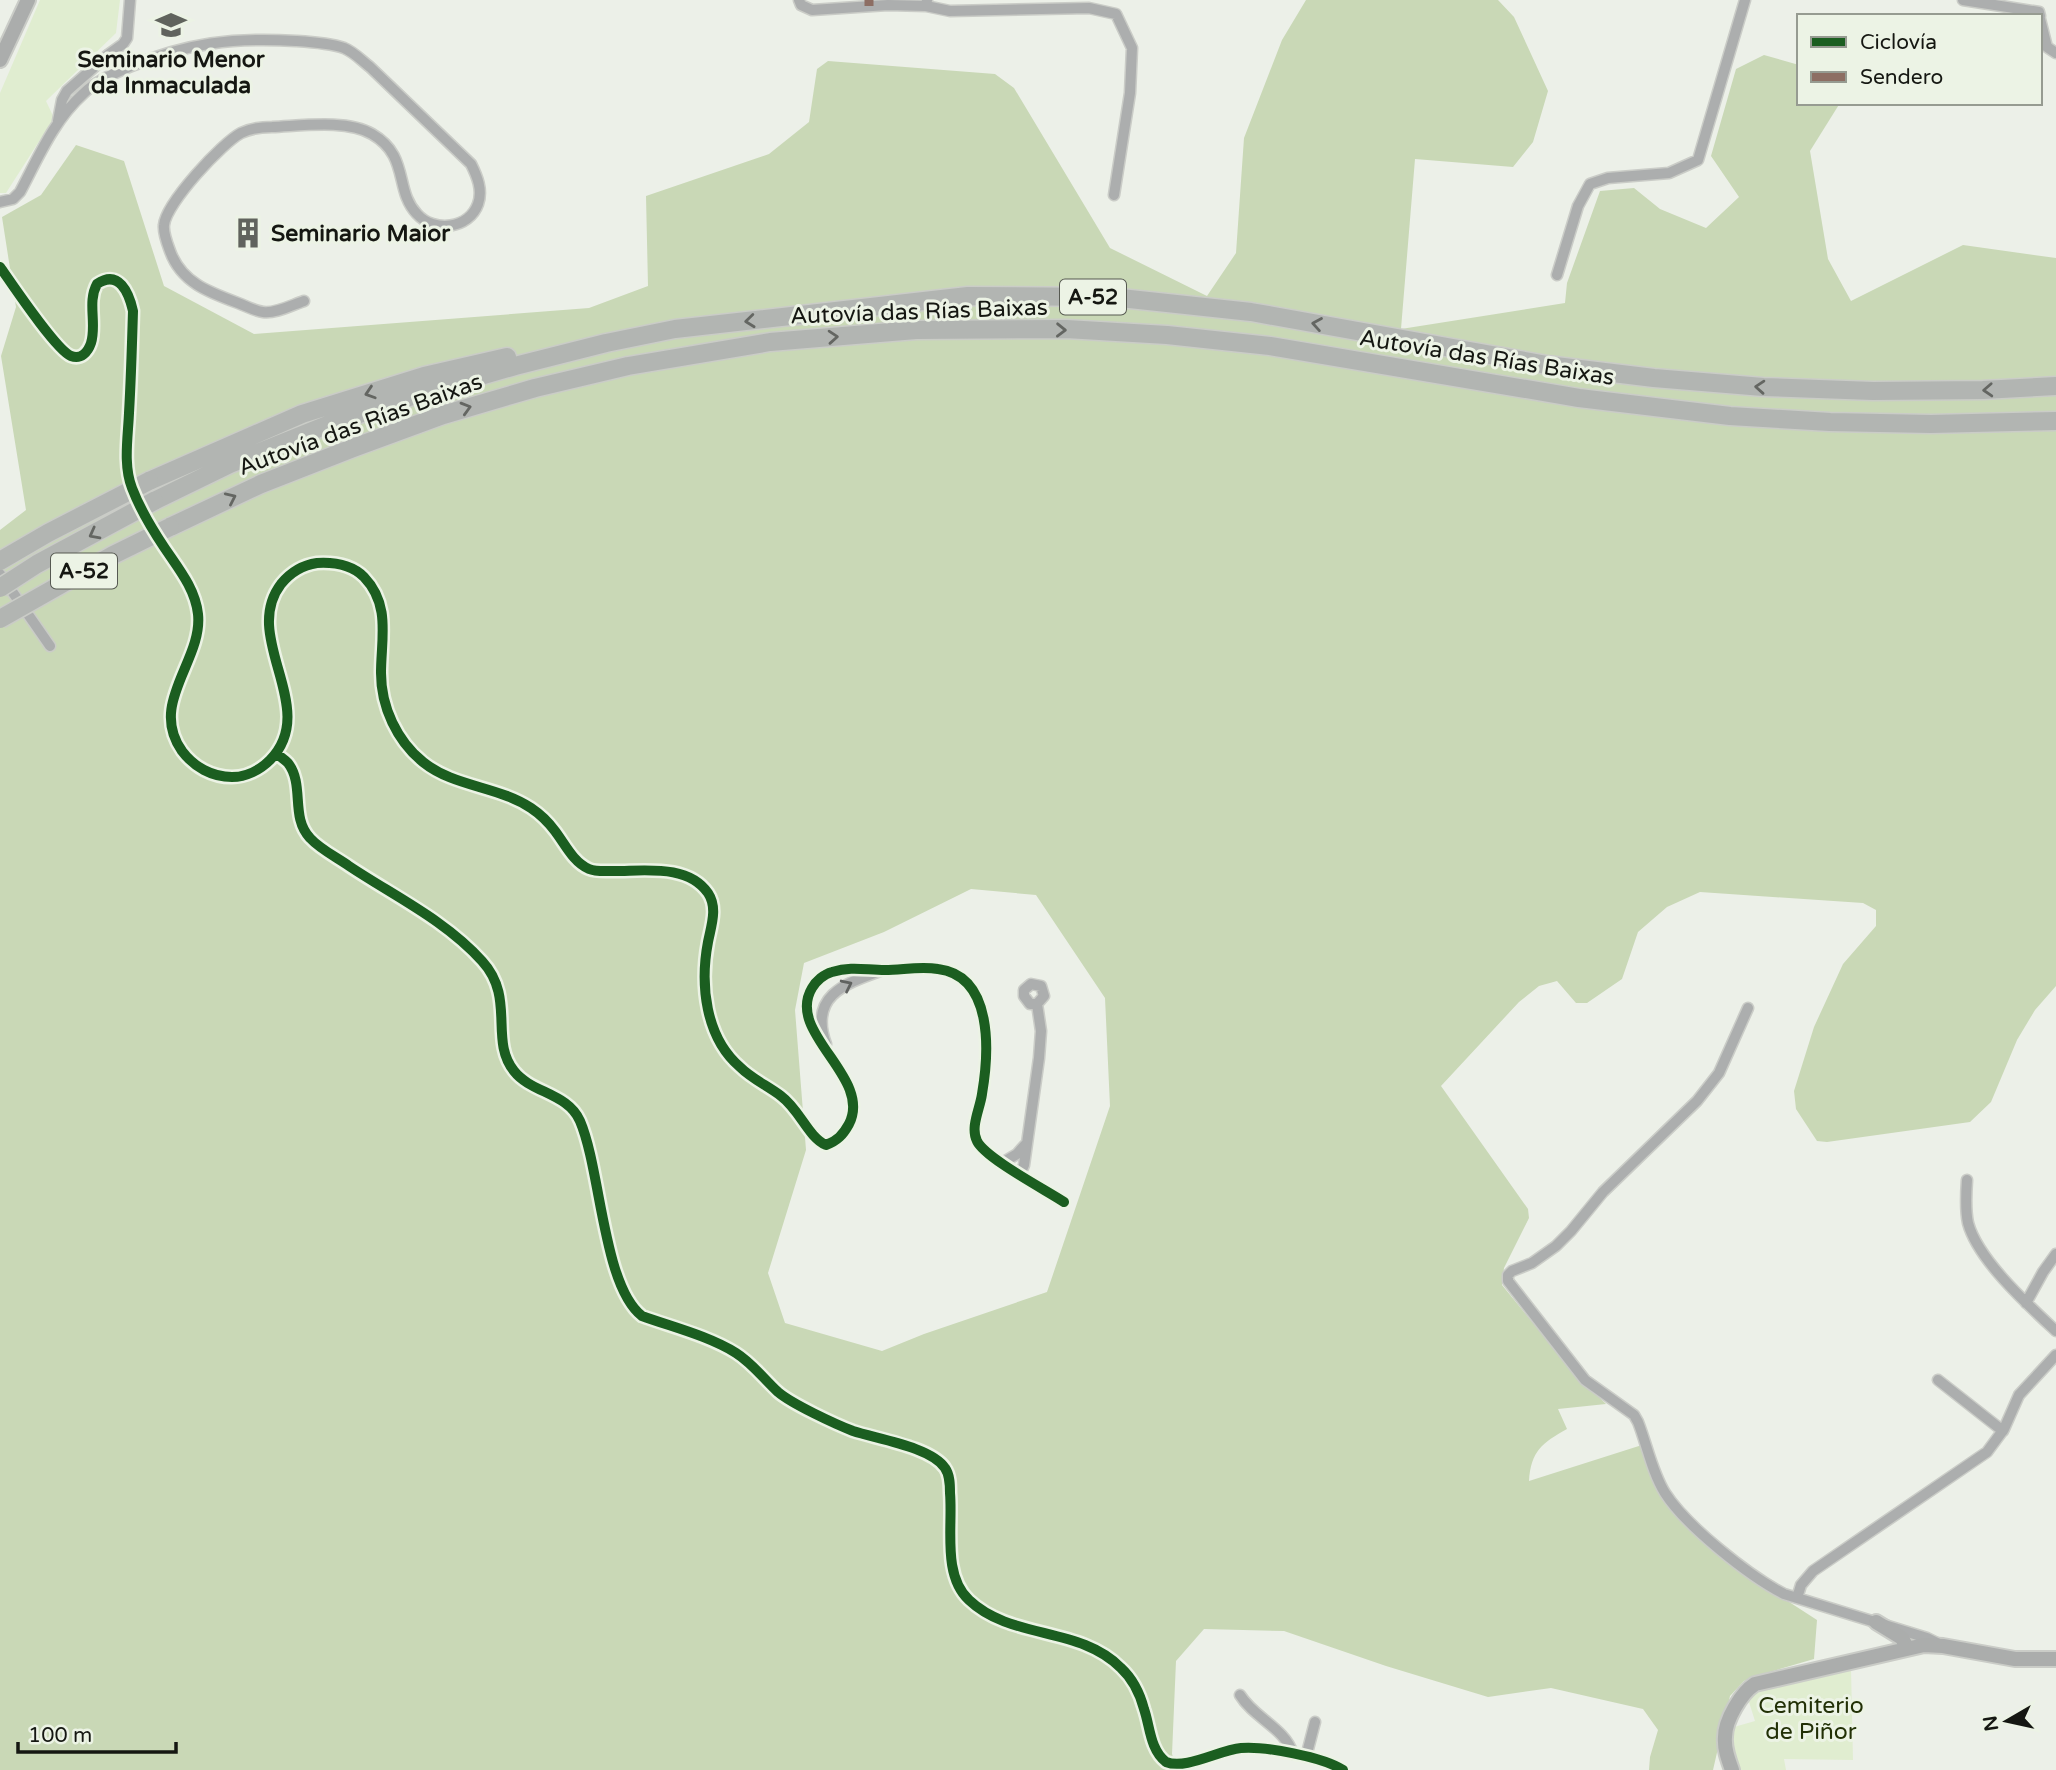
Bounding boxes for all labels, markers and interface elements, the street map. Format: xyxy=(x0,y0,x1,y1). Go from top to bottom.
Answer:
school or university icon: Seminario Menor da Inmaculada xyxy=(154,8,188,42)
legend xyxy=(1797,14,2042,105)
text: Ciclovía xyxy=(1860,30,1937,55)
place label: Seminario Menor da Inmaculada xyxy=(77,46,266,100)
text: Sendero xyxy=(1860,65,1943,90)
building icon: Seminario Maior xyxy=(231,216,265,250)
place label: Seminario Maior xyxy=(271,220,451,248)
road number: A-52 xyxy=(1060,280,1126,314)
street label: Autovía das Rías Baixas xyxy=(790,294,1048,330)
one-way arrow xyxy=(744,313,756,328)
one-way arrow xyxy=(1311,317,1323,332)
one-way arrow xyxy=(1055,322,1066,337)
street label: Autovía das Rías Baixas xyxy=(1357,324,1616,392)
one-way arrow xyxy=(828,330,839,345)
street label: Autovía das Rías Baixas xyxy=(235,368,486,482)
one-way arrow xyxy=(1755,379,1766,394)
one-way arrow xyxy=(1982,382,1993,397)
one-way arrow xyxy=(364,385,376,399)
one-way arrow xyxy=(460,401,472,416)
one-way arrow xyxy=(224,492,236,506)
one-way arrow xyxy=(88,526,101,539)
road number: A-52 xyxy=(51,554,117,588)
one-way arrow xyxy=(840,979,852,993)
north arrow xyxy=(1972,1686,2042,1756)
park label: Cemiterio de Piñor xyxy=(1758,1692,1864,1746)
scale bar xyxy=(18,1710,175,1754)
text: N xyxy=(1979,1714,2003,1733)
text: 100 m xyxy=(28,1723,92,1748)

